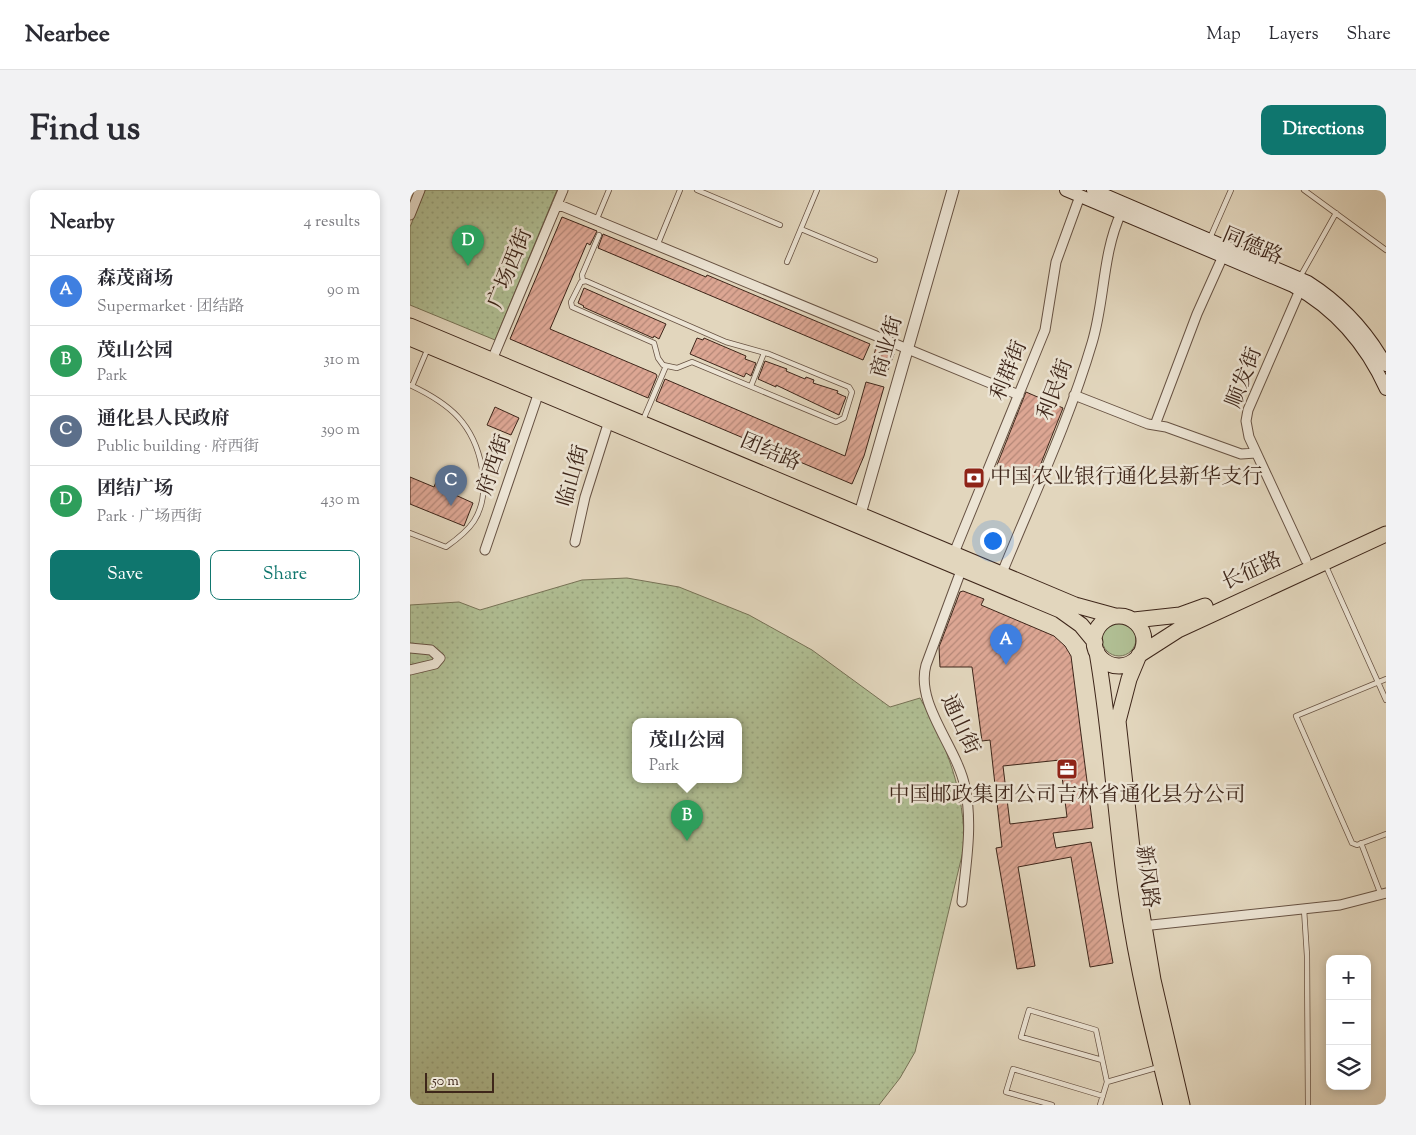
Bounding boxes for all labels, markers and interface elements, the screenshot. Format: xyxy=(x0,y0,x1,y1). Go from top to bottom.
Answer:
text: Nearbee xyxy=(25,18,110,52)
text: Map xyxy=(1206,22,1241,48)
text: Layers xyxy=(1269,22,1319,48)
text: Share xyxy=(1347,22,1391,48)
text: Find us xyxy=(30,105,140,156)
button: Directions xyxy=(1261,105,1386,155)
text: Nearby xyxy=(50,208,115,238)
text: 4 results xyxy=(304,211,360,234)
street label: 同德路 xyxy=(1217,221,1287,273)
street label: 广场西街 xyxy=(481,224,541,314)
pin: D xyxy=(452,225,484,266)
text: 森茂商场 xyxy=(97,266,173,293)
text: A xyxy=(60,279,73,302)
text: 90 m xyxy=(327,279,360,302)
text: Supermarket · 团结路 xyxy=(97,296,245,319)
street label: 商业街 xyxy=(865,313,911,381)
street label: 利群街 xyxy=(984,336,1036,406)
text: 茂山公园 xyxy=(97,338,173,365)
street label: 顺发街 xyxy=(1220,343,1270,413)
text: B xyxy=(61,349,71,372)
text: 310 m xyxy=(323,349,360,372)
street label: 利民街 xyxy=(1031,355,1081,425)
text: Park xyxy=(97,365,128,388)
text: 通化县人民政府 xyxy=(97,406,230,433)
text: C xyxy=(60,419,72,442)
text: 390 m xyxy=(321,419,360,442)
street label: 团结路 xyxy=(735,427,805,479)
street label: 府西街 xyxy=(471,430,519,500)
text: Public building · 府西街 xyxy=(97,436,259,459)
street label: 临山街 xyxy=(551,442,597,510)
place label: 中国农业银行通化县新华支行 xyxy=(990,463,1263,493)
pin: C xyxy=(435,465,467,506)
bank icon: 中国农业银行通化县新华支行 xyxy=(962,466,986,490)
text: 团结广场 xyxy=(97,476,173,503)
text: D xyxy=(60,489,72,512)
text: 430 m xyxy=(321,489,360,512)
text: Park · 广场西街 xyxy=(97,506,202,529)
your location xyxy=(980,528,1006,554)
street label: 长征路 xyxy=(1217,545,1287,599)
button: Save xyxy=(50,550,200,600)
button: Share xyxy=(210,550,360,600)
pin: A xyxy=(990,624,1022,665)
street label: 通山街 xyxy=(932,690,986,760)
popup xyxy=(632,718,742,783)
text: 茂山公园 xyxy=(649,728,725,755)
text: Park xyxy=(649,755,680,778)
office icon: 中国邮政集团公司吉林省通化县分公司 xyxy=(1055,757,1079,781)
place label: 中国邮政集团公司吉林省通化县分公司 xyxy=(889,781,1246,811)
pin: B xyxy=(671,800,703,841)
street label: 新风路 xyxy=(1127,844,1165,910)
map controls xyxy=(1326,955,1371,1090)
button: + xyxy=(1326,955,1371,1000)
button: − xyxy=(1326,1000,1371,1045)
button: layers xyxy=(1326,1045,1371,1090)
scale bar xyxy=(425,1070,494,1093)
text: 50 m xyxy=(432,1072,459,1092)

